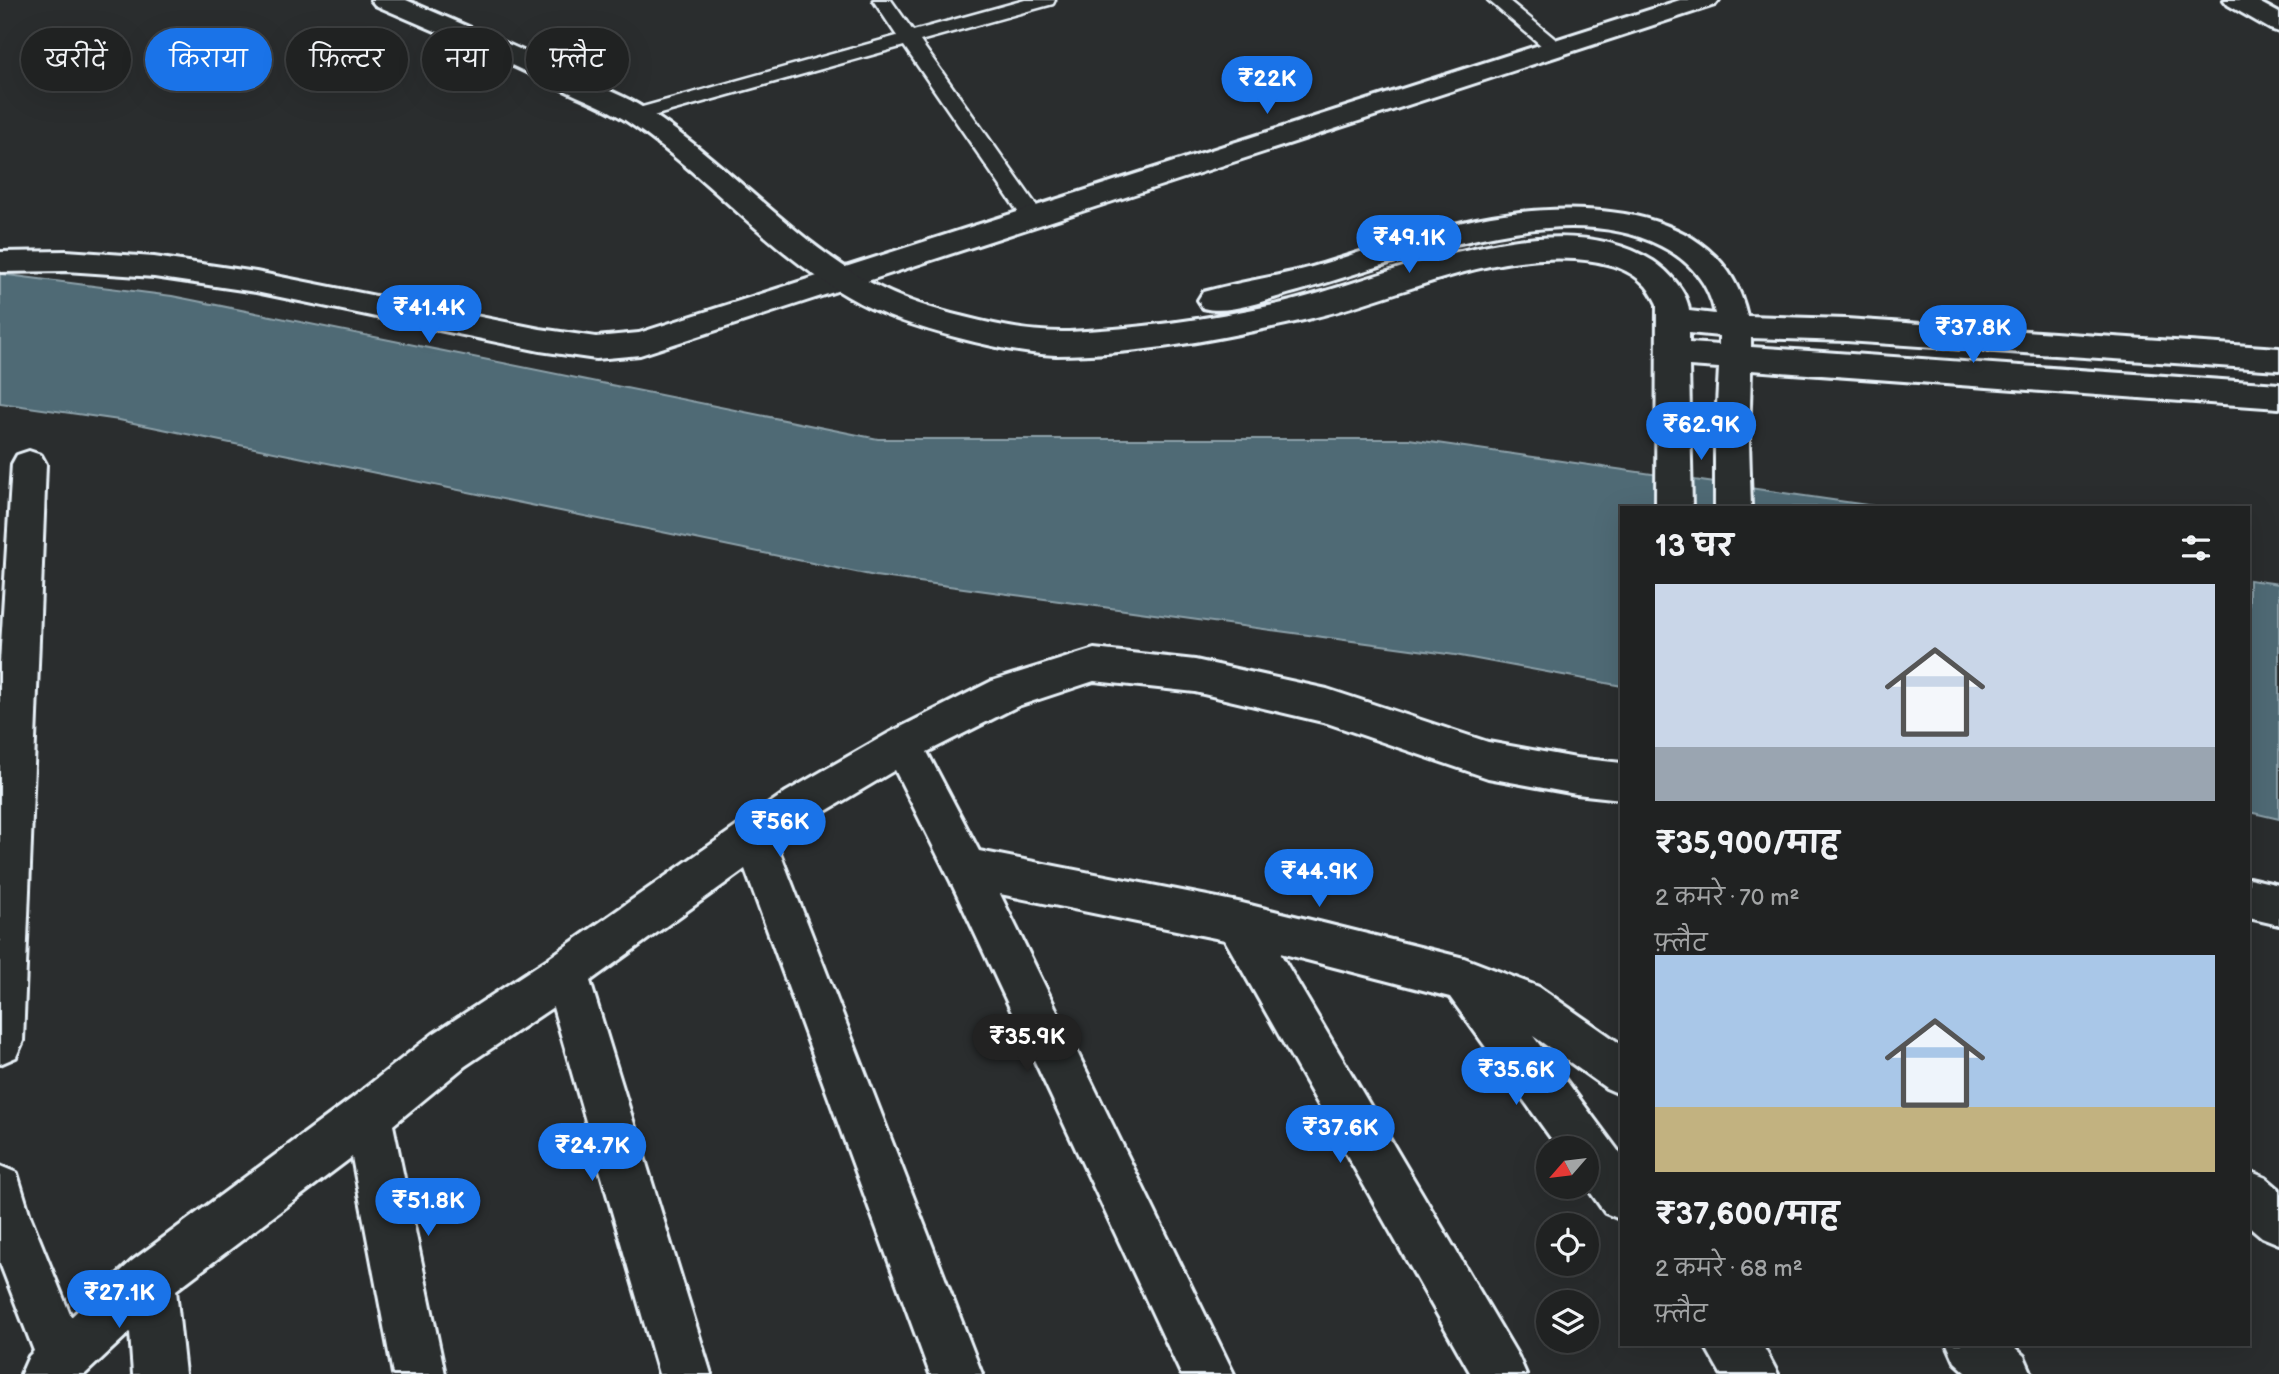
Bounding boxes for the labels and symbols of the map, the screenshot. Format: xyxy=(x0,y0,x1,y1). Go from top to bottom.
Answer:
pin: ₹22K xyxy=(1226,57,1308,116)
pin: ₹49.1K xyxy=(1352,216,1466,275)
pin: ₹41.4K xyxy=(372,286,486,345)
pin: ₹37.8K xyxy=(1916,306,2030,365)
pin: ₹62.9K xyxy=(1644,402,1758,462)
pin: ₹56K xyxy=(739,800,821,859)
pin: ₹44.9K xyxy=(1262,850,1376,909)
pin: ₹35.9K xyxy=(970,1014,1084,1074)
pin: ₹35.6K xyxy=(1459,1048,1573,1107)
pin: ₹37.6K xyxy=(1283,1106,1397,1165)
pin: ₹24.7K xyxy=(535,1124,649,1183)
north arrow xyxy=(1536,1136,1600,1199)
pin: ₹51.8K xyxy=(371,1178,485,1238)
pin: ₹27.1K xyxy=(62,1270,176,1330)

